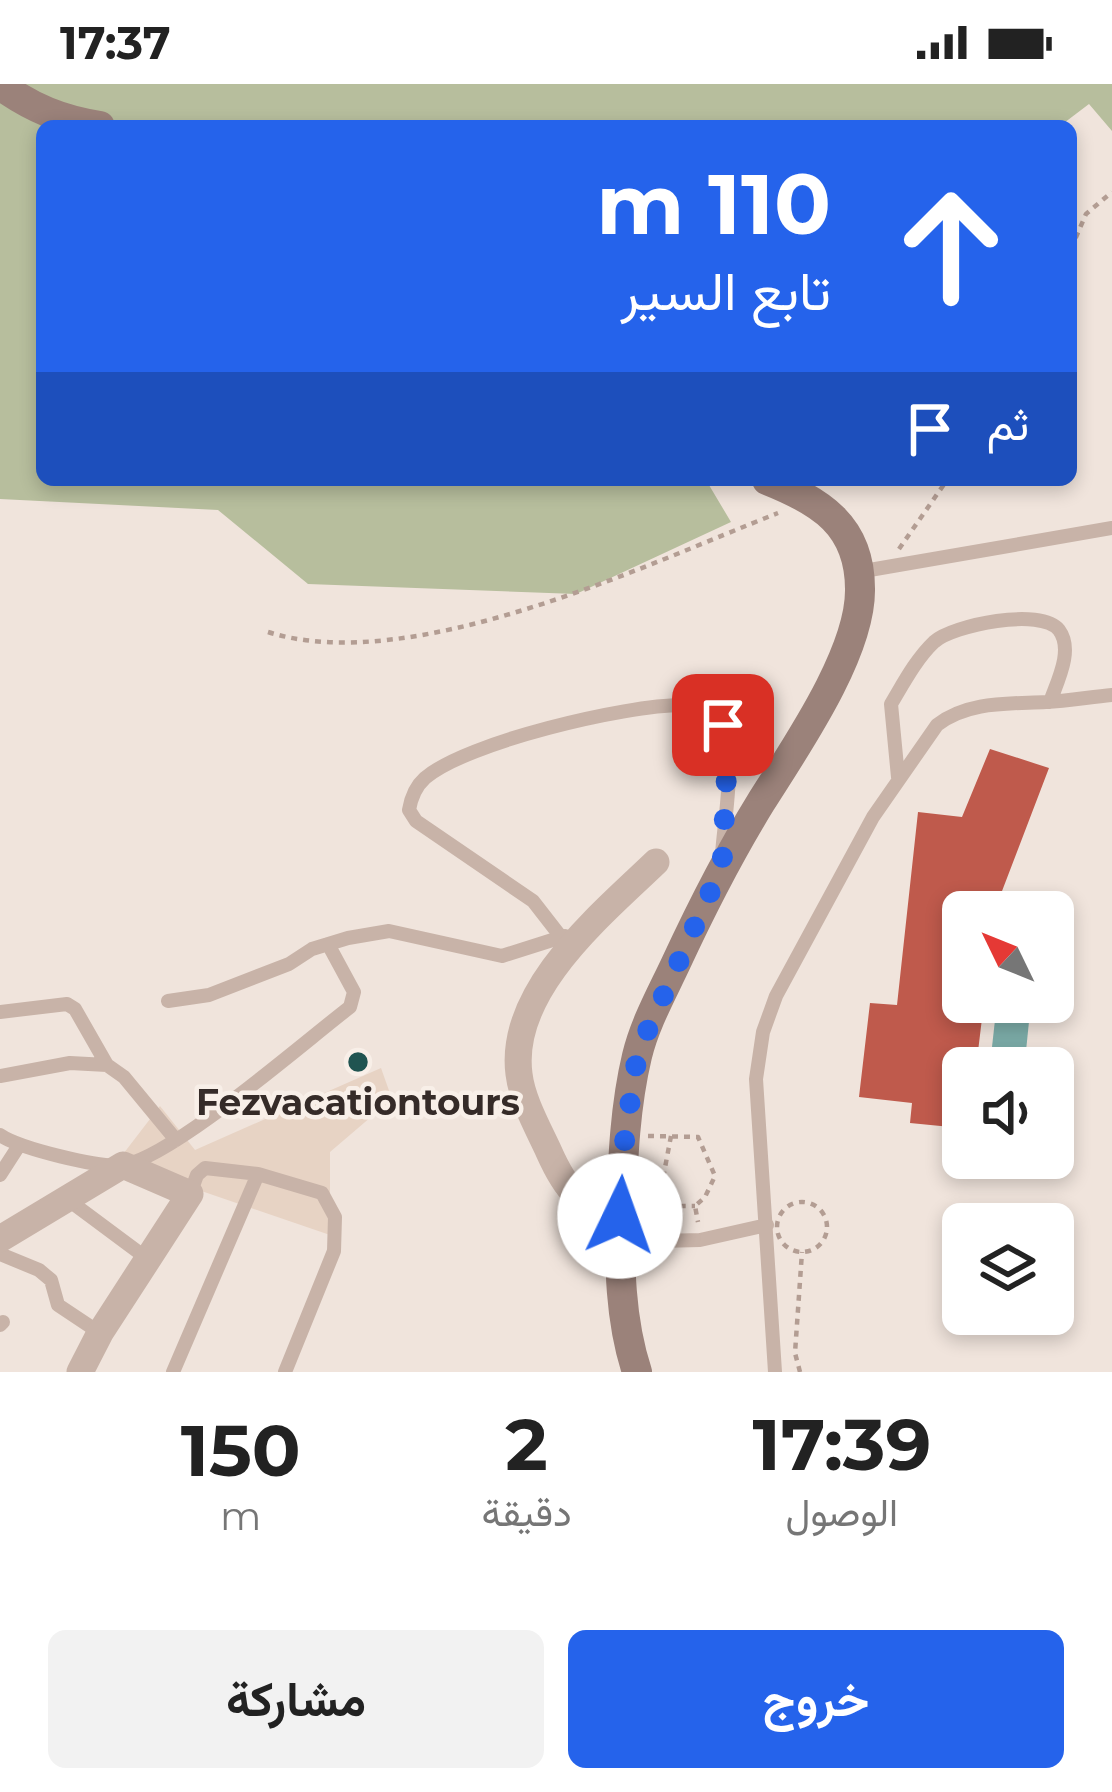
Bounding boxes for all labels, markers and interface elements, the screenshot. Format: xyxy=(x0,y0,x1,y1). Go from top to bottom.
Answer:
text: 17:37 xyxy=(60,15,171,70)
text: 110 m xyxy=(596,153,831,255)
icon: ahead xyxy=(873,168,1029,324)
text: تابع السير xyxy=(621,258,831,324)
icon: arrive xyxy=(897,396,963,462)
text: ثم xyxy=(987,396,1029,451)
pin xyxy=(672,674,774,776)
icon: arrive xyxy=(690,692,756,758)
north arrow xyxy=(942,891,1074,1023)
map controls xyxy=(942,891,1074,1335)
button: sound xyxy=(942,1047,1074,1179)
marker: Fezvacationtours xyxy=(345,1049,371,1075)
place label: Fezvacationtours xyxy=(196,1080,520,1124)
position arrow xyxy=(557,1153,683,1279)
button: layers xyxy=(942,1203,1074,1335)
text: 2 xyxy=(505,1400,548,1488)
text: 17:39 xyxy=(752,1400,931,1488)
text: 150 xyxy=(181,1406,301,1494)
text: دقيقة xyxy=(481,1488,572,1536)
text: الوصول xyxy=(786,1488,898,1536)
text: m xyxy=(220,1492,261,1540)
button: مشاركة xyxy=(48,1630,544,1768)
button: خروج xyxy=(568,1630,1064,1768)

